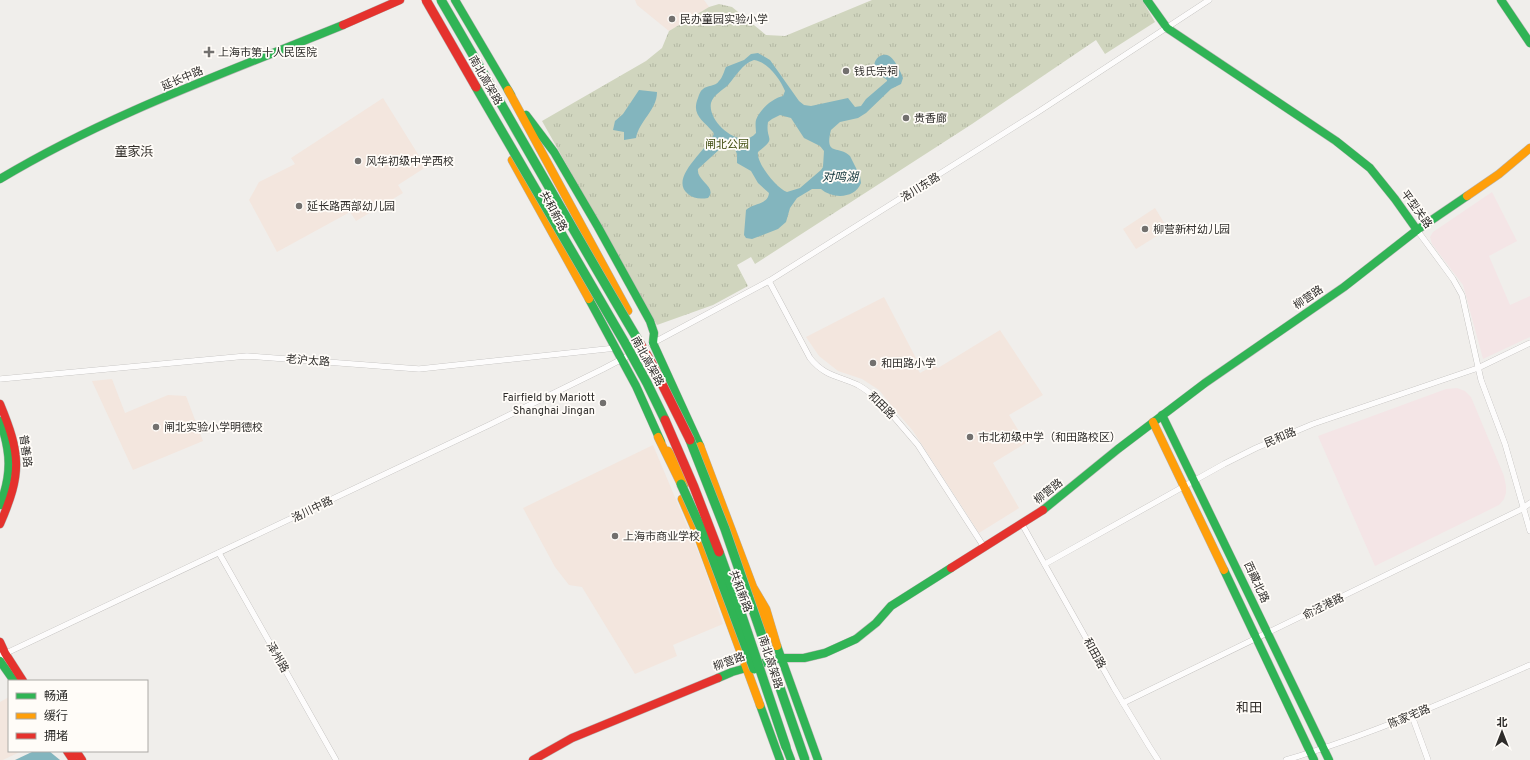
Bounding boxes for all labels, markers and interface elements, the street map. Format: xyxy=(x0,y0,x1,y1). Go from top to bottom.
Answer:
place label: 民办童园实验小学 xyxy=(680,13,768,27)
marker: 民办童园实验小学 xyxy=(667,14,677,24)
marker: 上海市第十人民医院 xyxy=(203,46,215,58)
place label: 上海市第十人民医院 xyxy=(218,46,317,60)
street label: 南北高架路 xyxy=(465,53,505,108)
street label: 延长中路 xyxy=(159,64,205,94)
place label: 钱氏宗祠 xyxy=(854,65,898,79)
marker: 钱氏宗祠 xyxy=(841,66,851,76)
place label: 贵香廊 xyxy=(914,112,947,126)
marker: 贵香廊 xyxy=(901,113,911,123)
park label: 闸北公园 xyxy=(705,138,749,152)
district label: 童家浜 xyxy=(114,144,154,161)
place label: 风华初级中学西校 xyxy=(366,155,454,169)
marker: 风华初级中学西校 xyxy=(353,156,363,166)
water label: 对鸣湖 xyxy=(822,170,860,186)
street label: 洛川东路 xyxy=(898,170,943,205)
street label: 平型关路 xyxy=(1398,188,1435,232)
street label: 共和新路 xyxy=(536,189,570,234)
place label: 延长路西部幼儿园 xyxy=(307,200,395,214)
marker: 延长路西部幼儿园 xyxy=(294,201,304,211)
place label: 柳营新村幼儿园 xyxy=(1153,223,1230,237)
marker: 柳营新村幼儿园 xyxy=(1140,224,1150,234)
street label: 柳营路 xyxy=(1291,283,1326,313)
street label: 南北高架路 xyxy=(628,334,667,389)
street label: 老沪太路 xyxy=(285,352,330,370)
place label: 和田路小学 xyxy=(881,357,936,371)
marker: 和田路小学 xyxy=(868,358,878,368)
street label: 和田路 xyxy=(865,389,898,422)
place label: Fairfield by Mariott Shanghai Jingan xyxy=(503,391,595,418)
marker: Fairfield by Mariott Shanghai Jingan xyxy=(598,398,608,408)
place label: 闸北实验小学明德校 xyxy=(164,421,263,435)
marker: 闸北实验小学明德校 xyxy=(151,422,161,432)
street label: 民和路 xyxy=(1262,425,1298,451)
place label: 市北初级中学（和田路校区） xyxy=(978,431,1121,445)
marker: 市北初级中学（和田路校区） xyxy=(965,432,975,442)
street label: 普善路 xyxy=(16,434,34,468)
street label: 柳营路 xyxy=(1031,476,1066,507)
street label: 洛川中路 xyxy=(290,494,335,526)
place label: 上海市商业学校 xyxy=(623,530,700,544)
marker: 上海市商业学校 xyxy=(610,531,620,541)
street label: 西藏北路 xyxy=(1240,560,1272,605)
street label: 共和新路 xyxy=(726,568,754,614)
street label: 俞泾港路 xyxy=(1301,591,1346,623)
street label: 南北高架路 xyxy=(755,634,785,691)
street label: 和田路 xyxy=(1080,636,1108,671)
street label: 泽州路 xyxy=(263,640,291,675)
street label: 柳营路 xyxy=(711,650,747,674)
legend xyxy=(8,680,148,752)
text: 畅通 xyxy=(44,689,68,705)
district label: 和田 xyxy=(1236,701,1262,717)
street label: 陈家宅路 xyxy=(1386,702,1432,732)
text: 缓行 xyxy=(44,709,68,725)
north arrow xyxy=(1482,712,1522,752)
text: 北 xyxy=(1497,716,1508,730)
text: 拥堵 xyxy=(44,729,68,745)

